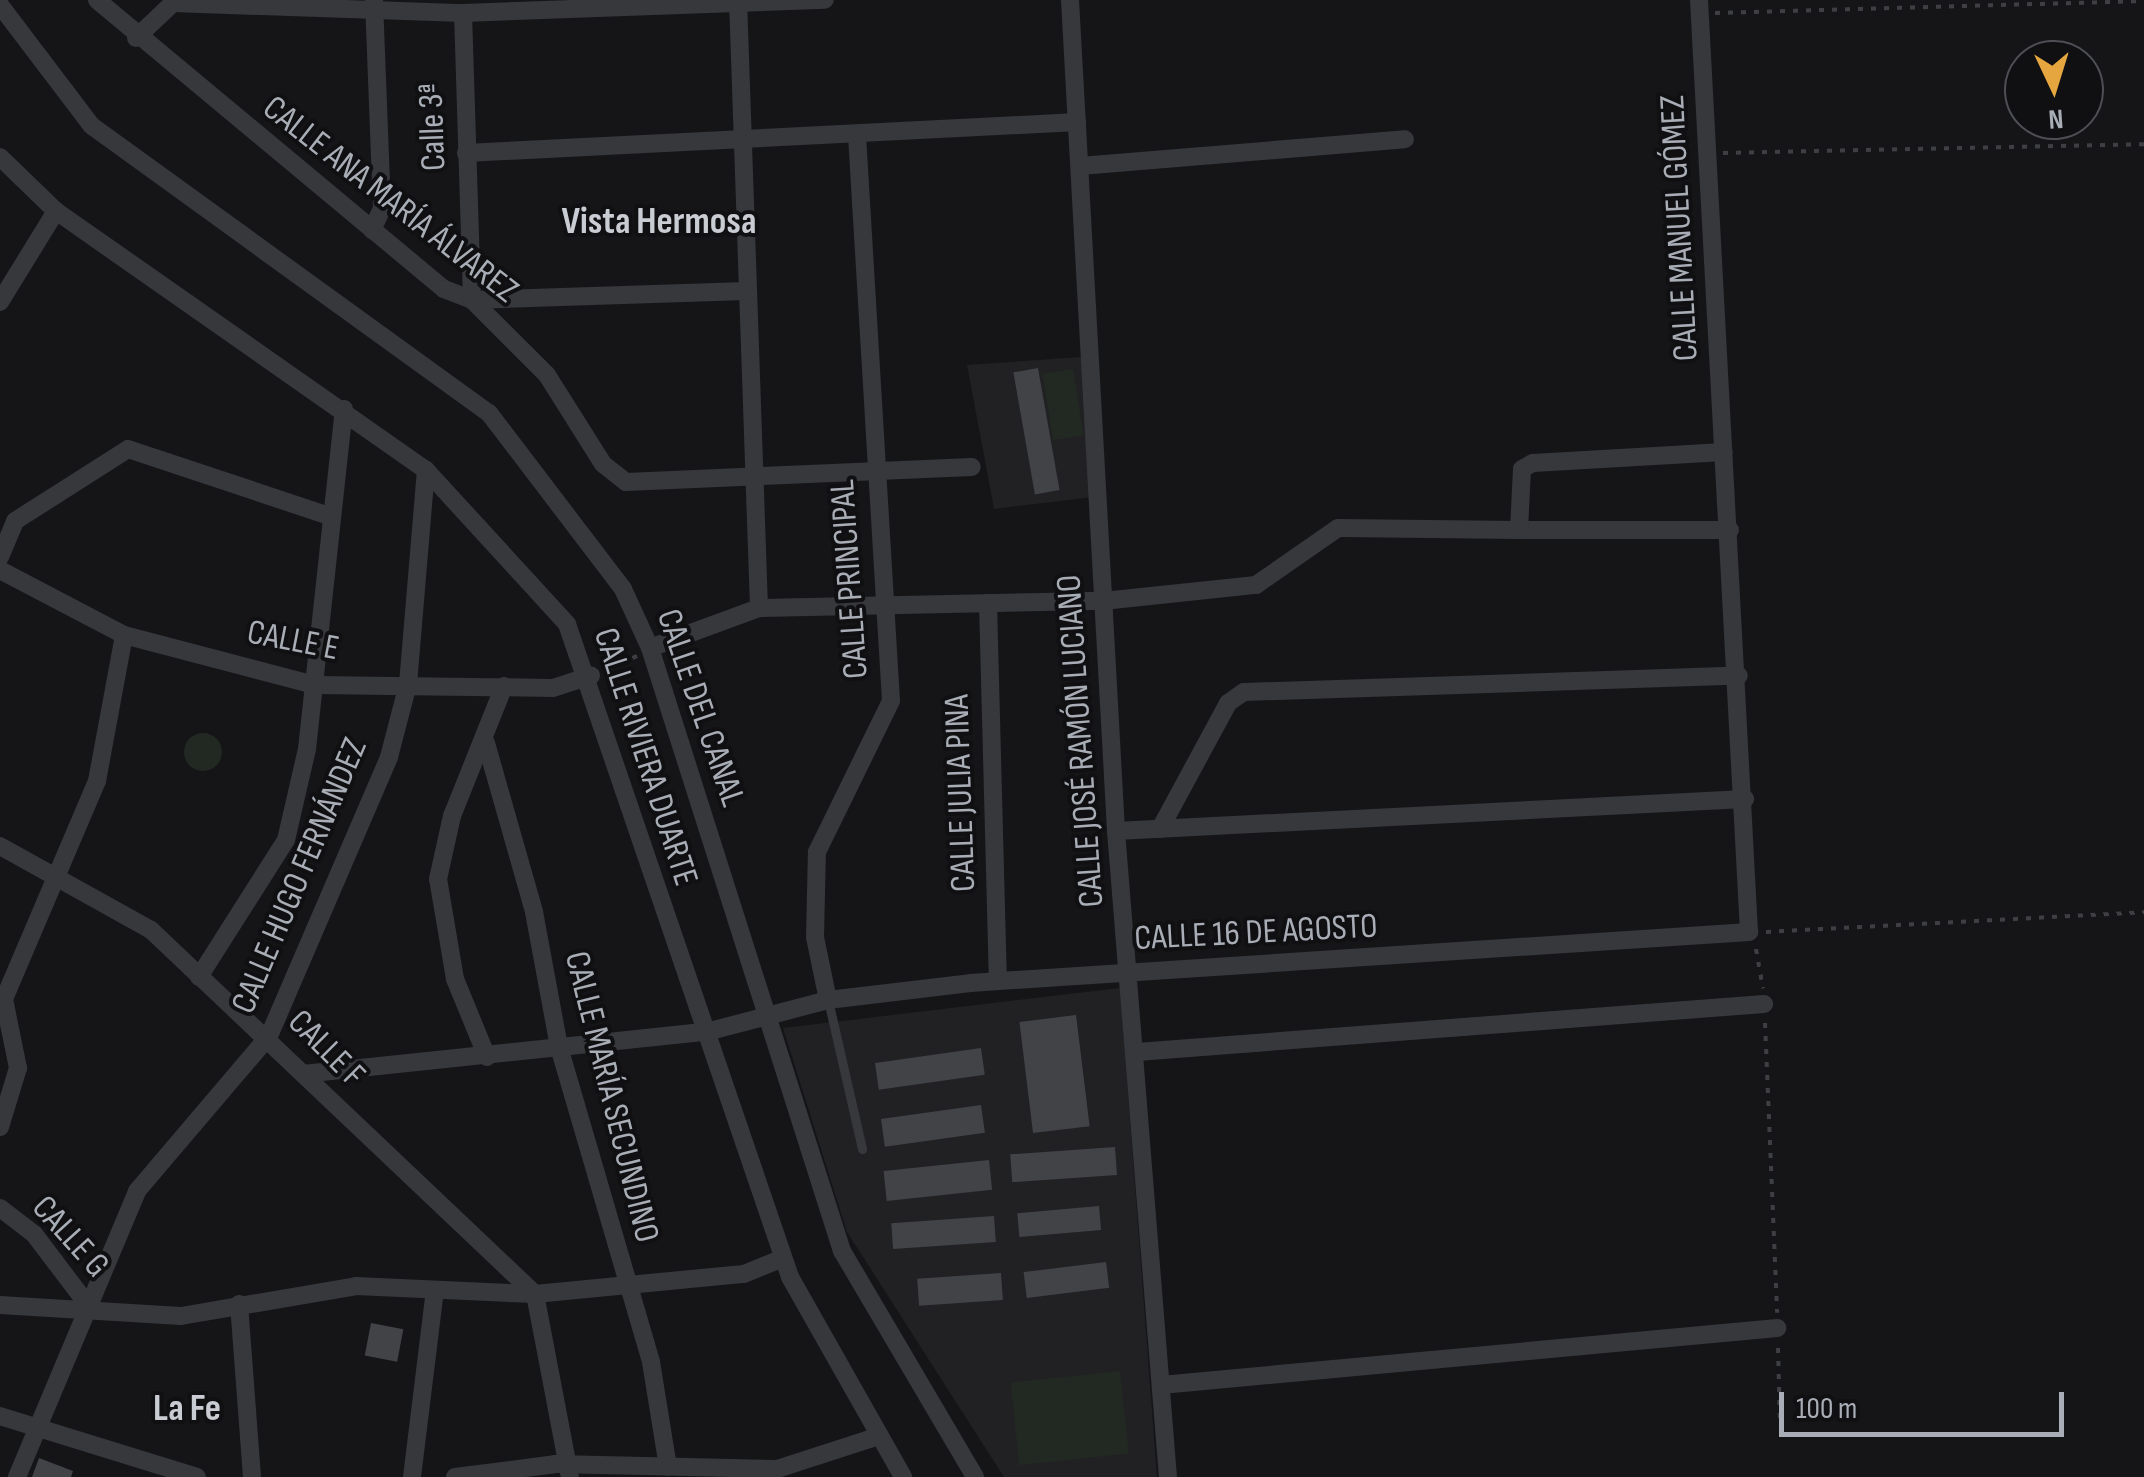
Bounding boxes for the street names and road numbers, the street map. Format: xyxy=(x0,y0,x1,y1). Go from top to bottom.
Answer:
street label: Calle 3ª xyxy=(410,82,456,172)
street label: CALLE ANA MARÍA ÁLVAREZ xyxy=(254,87,526,313)
street label: CALLE MANUEL GÓMEZ xyxy=(1652,94,1708,362)
street label: CALLE PRINCIPAL xyxy=(822,478,878,680)
street label: CALLE JOSÉ RAMÓN LUCIANO xyxy=(1048,573,1114,909)
street label: CALLE DEL CANAL xyxy=(647,604,753,812)
street label: CALLE E xyxy=(244,612,342,670)
street label: CALLE RIVIERA DUARTE xyxy=(584,623,706,891)
street label: CALLE JULIA PINA xyxy=(937,694,985,892)
street label: CALLE HUGO FERNÁNDEZ xyxy=(223,732,377,1020)
street label: CALLE 16 DE AGOSTO xyxy=(1134,906,1378,960)
street label: CALLE MARÍA SECUNDINO xyxy=(555,947,667,1247)
street label: CALLE F xyxy=(279,1002,373,1096)
street label: CALLE G xyxy=(22,1187,118,1287)

